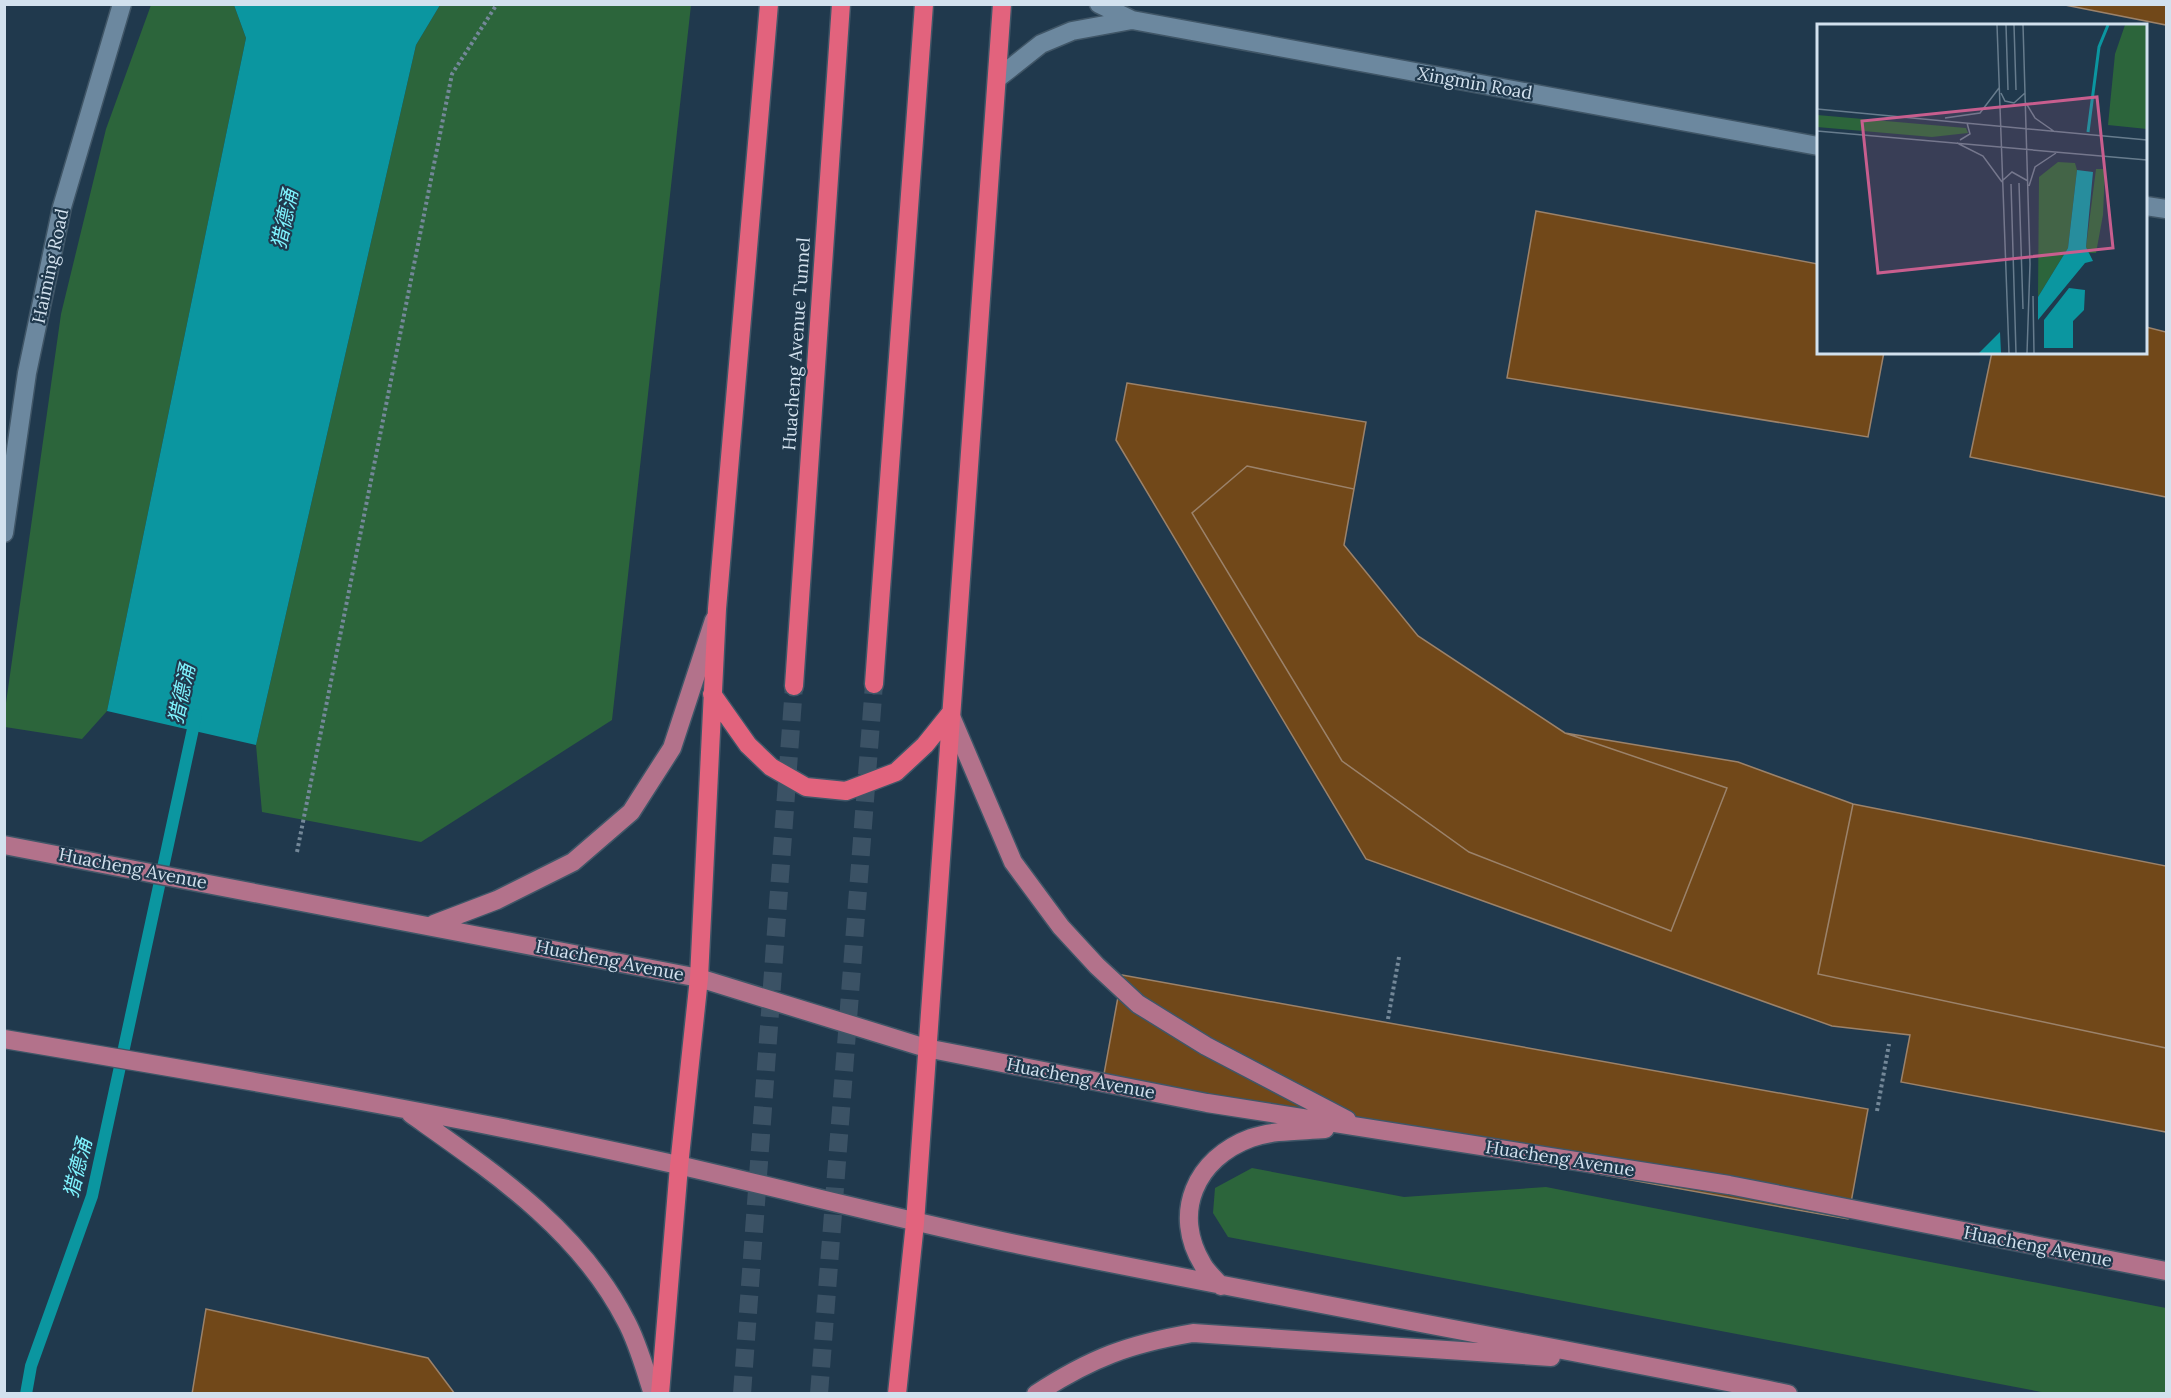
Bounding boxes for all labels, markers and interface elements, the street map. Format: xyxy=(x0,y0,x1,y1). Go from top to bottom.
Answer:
inset map xyxy=(1817,24,2147,354)
street label: Xingmin Road xyxy=(1416,62,1534,104)
water label: 猎德涌 xyxy=(266,185,303,251)
street label: Haiming Road xyxy=(27,206,73,325)
street label: Huacheng Avenue Tunnel xyxy=(777,236,815,451)
water label: 猎德涌 xyxy=(163,660,200,726)
street label: Huacheng Avenue xyxy=(57,842,209,894)
street label: Huacheng Avenue xyxy=(534,934,686,986)
street label: Huacheng Avenue xyxy=(1005,1052,1157,1104)
water label: 猎德涌 xyxy=(58,1134,97,1200)
street label: Huacheng Avenue xyxy=(1484,1135,1636,1181)
street label: Huacheng Avenue xyxy=(1962,1220,2114,1272)

